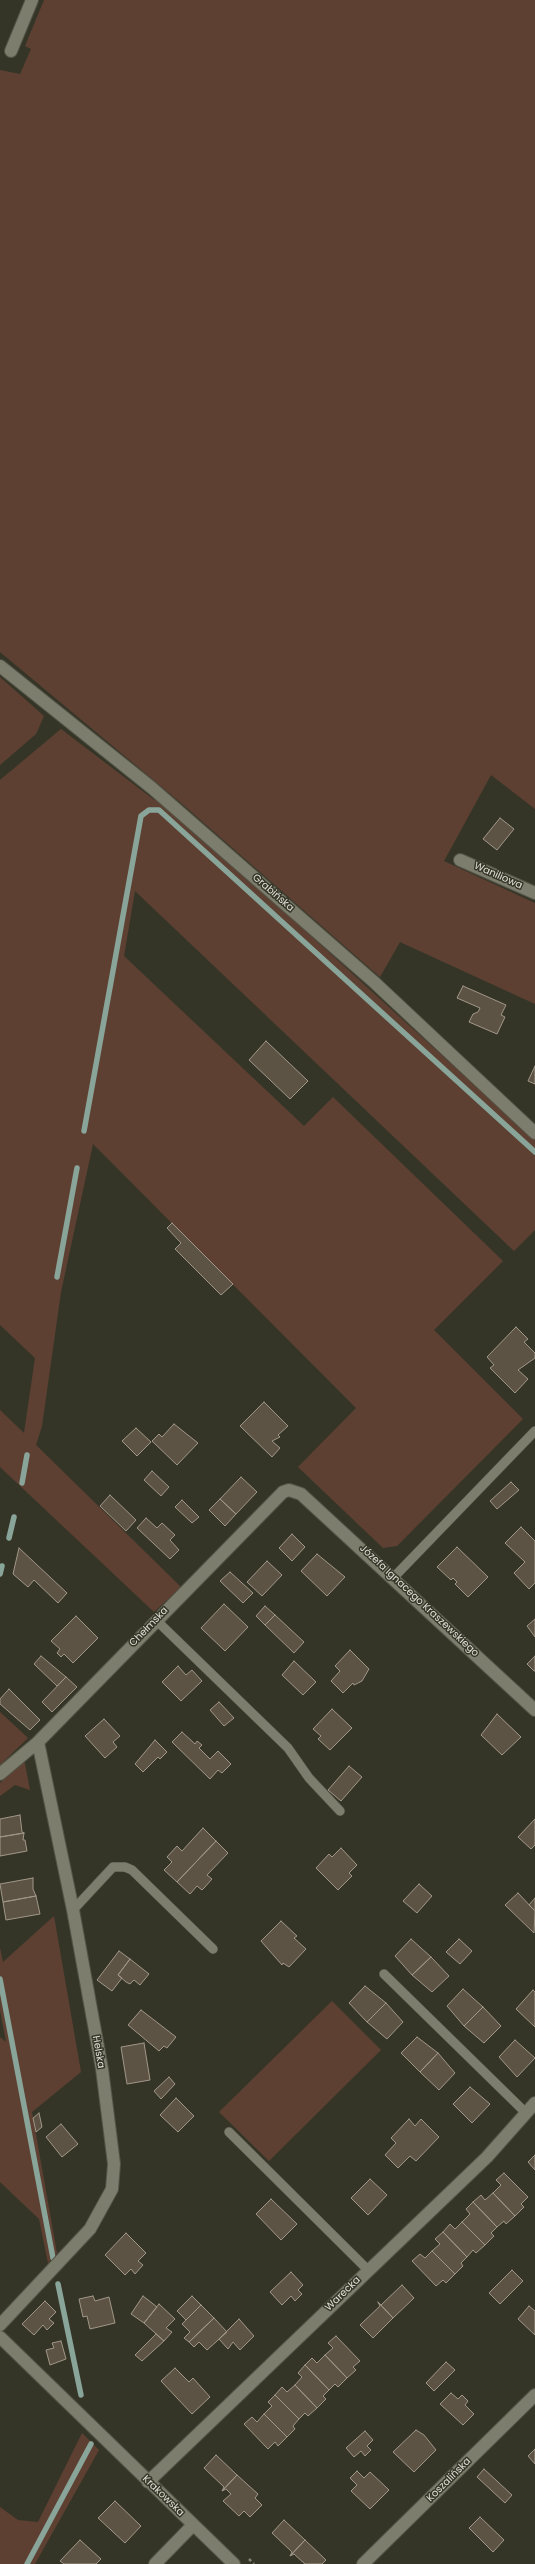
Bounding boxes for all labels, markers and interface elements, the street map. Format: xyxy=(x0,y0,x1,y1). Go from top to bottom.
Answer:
street label: Waniliowa xyxy=(472,860,524,892)
street label: Grabińska xyxy=(250,872,296,914)
street label: Józefa Ignacego Kraszewskiego xyxy=(357,1543,481,1659)
street label: Chełmska xyxy=(127,1605,171,1649)
street label: Helska xyxy=(89,2035,107,2069)
street label: Warecka xyxy=(323,2274,363,2314)
street label: Koszalińska xyxy=(424,2455,474,2505)
street label: Krakowska xyxy=(140,2473,186,2519)

